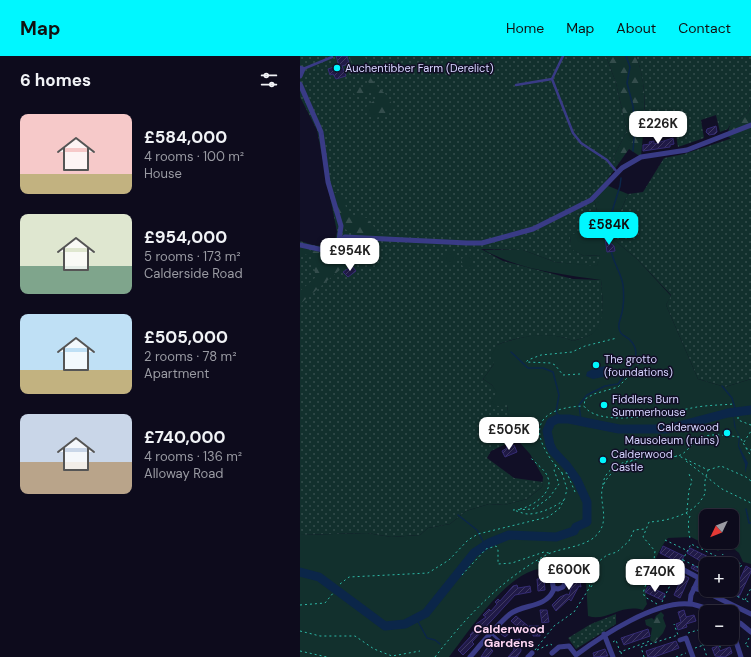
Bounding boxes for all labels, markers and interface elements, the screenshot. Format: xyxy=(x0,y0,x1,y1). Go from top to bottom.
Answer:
text: Map xyxy=(20,16,60,41)
text: Home xyxy=(506,19,544,37)
text: Map xyxy=(566,19,594,37)
text: About xyxy=(616,19,656,37)
text: Contact xyxy=(678,19,731,37)
place label: Auchentibber Farm (Derelict) xyxy=(345,61,494,75)
marker: Auchentibber Farm (Derelict) xyxy=(332,63,342,73)
text: 6 homes xyxy=(20,69,91,91)
icon: filters xyxy=(258,69,280,91)
pin: £226K xyxy=(630,111,686,145)
text: £226K xyxy=(638,115,678,132)
text: £584,000 xyxy=(144,126,227,148)
icon: home xyxy=(52,130,100,178)
text: 4 rooms · 100 m² xyxy=(144,148,244,165)
text: House xyxy=(144,165,182,182)
pin: £584K xyxy=(581,212,637,246)
text: £584K xyxy=(588,216,630,233)
text: £954,000 xyxy=(144,226,227,248)
icon: home xyxy=(52,230,100,278)
pin: £954K xyxy=(322,238,378,272)
text: £954K xyxy=(329,242,371,259)
text: 5 rooms · 173 m² xyxy=(144,248,241,265)
text: Calderside Road xyxy=(144,265,243,282)
text: £505,000 xyxy=(144,326,228,348)
icon: home xyxy=(52,330,100,378)
text: 2 rooms · 78 m² xyxy=(144,348,236,365)
place label: The grotto (foundations) xyxy=(604,352,673,379)
marker: The grotto (foundations) xyxy=(591,360,601,370)
text: Apartment xyxy=(144,365,209,382)
place label: Fiddlers Burn Summerhouse xyxy=(612,392,686,419)
marker: Fiddlers Burn Summerhouse xyxy=(599,400,609,410)
pin: £505K xyxy=(481,417,537,451)
place label: Calderwood Mausoleum (ruins) xyxy=(625,420,719,447)
text: £505K xyxy=(488,421,530,438)
text: £740,000 xyxy=(144,426,225,448)
marker: Calderwood Mausoleum (ruins) xyxy=(722,428,732,438)
icon: home xyxy=(52,430,100,478)
place label: Calderwood Castle xyxy=(611,447,673,474)
text: 4 rooms · 136 m² xyxy=(144,448,242,465)
marker: Calderwood Castle xyxy=(598,455,608,465)
text: Alloway Road xyxy=(144,465,223,482)
north arrow xyxy=(699,509,739,549)
map controls xyxy=(699,509,739,645)
pin: £600K xyxy=(541,557,597,591)
button: + xyxy=(699,557,739,597)
pin: £740K xyxy=(627,559,683,593)
text: £600K xyxy=(547,561,591,578)
text: £740K xyxy=(635,563,675,580)
button: − xyxy=(699,605,739,645)
district label: Calderwood Gardens xyxy=(473,621,545,651)

